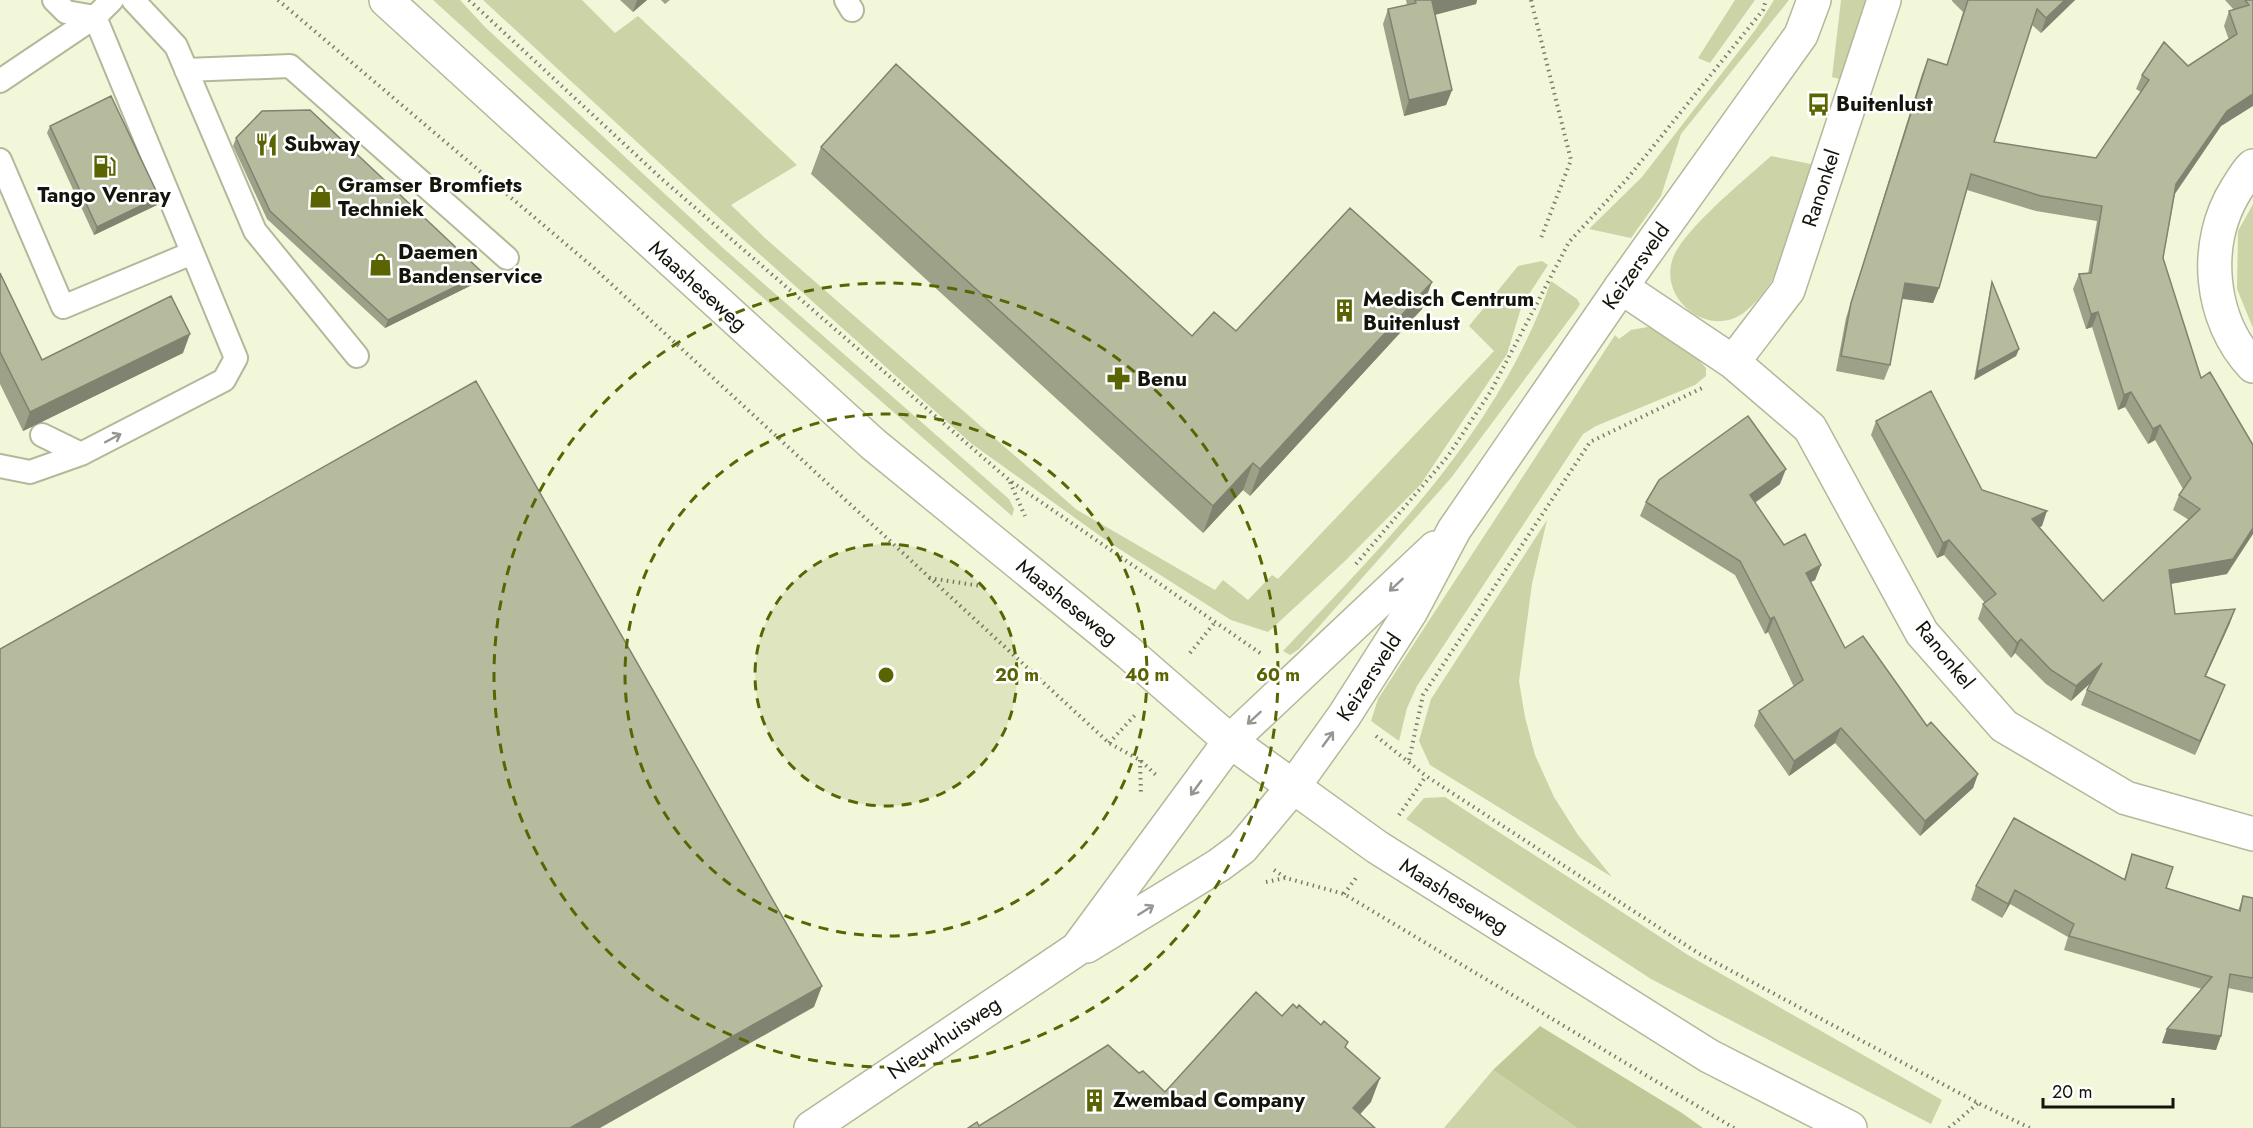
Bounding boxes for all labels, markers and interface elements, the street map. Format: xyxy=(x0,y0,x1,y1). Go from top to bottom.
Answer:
place label: Buitenlust xyxy=(1836,89,1933,119)
bus stop icon: Buitenlust xyxy=(1805,91,1831,117)
place label: Subway xyxy=(284,129,361,159)
restaurant icon: Subway xyxy=(253,131,279,157)
street label: Ranonkel xyxy=(1794,145,1848,231)
fuel station icon: Tango Venray xyxy=(91,154,117,180)
place label: Gramser Bromfiets Techniek xyxy=(338,170,522,224)
place label: Tango Venray xyxy=(37,180,172,210)
shop icon: Gramser Bromfiets Techniek xyxy=(307,184,333,210)
street label: Keizersveld xyxy=(1595,217,1677,315)
street label: Maasheseweg xyxy=(642,234,754,338)
place label: Daemen Bandenservice xyxy=(398,237,543,291)
shop icon: Daemen Bandenservice xyxy=(367,251,393,277)
place label: Medisch Centrum Buitenlust xyxy=(1363,284,1534,338)
building icon: Medisch Centrum Buitenlust xyxy=(1332,298,1358,324)
place label: Benu xyxy=(1137,364,1187,394)
pharmacy icon: Benu xyxy=(1106,366,1132,392)
one-way arrow xyxy=(104,432,121,444)
street label: Maasheseweg xyxy=(1010,552,1124,652)
one-way arrow xyxy=(1389,577,1404,591)
street label: Ranonkel xyxy=(1908,614,1982,696)
street label: Keizersveld xyxy=(1329,627,1409,727)
text: 20 m xyxy=(995,662,1039,688)
text: 40 m xyxy=(1125,662,1169,688)
text: 60 m xyxy=(1256,662,1300,688)
centre of rings xyxy=(876,665,896,685)
one-way arrow xyxy=(1247,711,1262,725)
one-way arrow xyxy=(1321,732,1334,748)
one-way arrow xyxy=(1190,780,1202,796)
street label: Maasheseweg xyxy=(1394,851,1514,941)
one-way arrow xyxy=(1137,904,1154,916)
street label: Nieuwhuisweg xyxy=(882,989,1006,1087)
scale bar xyxy=(2043,1071,2174,1109)
text: 20 m xyxy=(2052,1079,2092,1105)
place label: Zwembad Company xyxy=(1113,1085,1306,1115)
building icon: Zwembad Company xyxy=(1082,1087,1108,1113)

